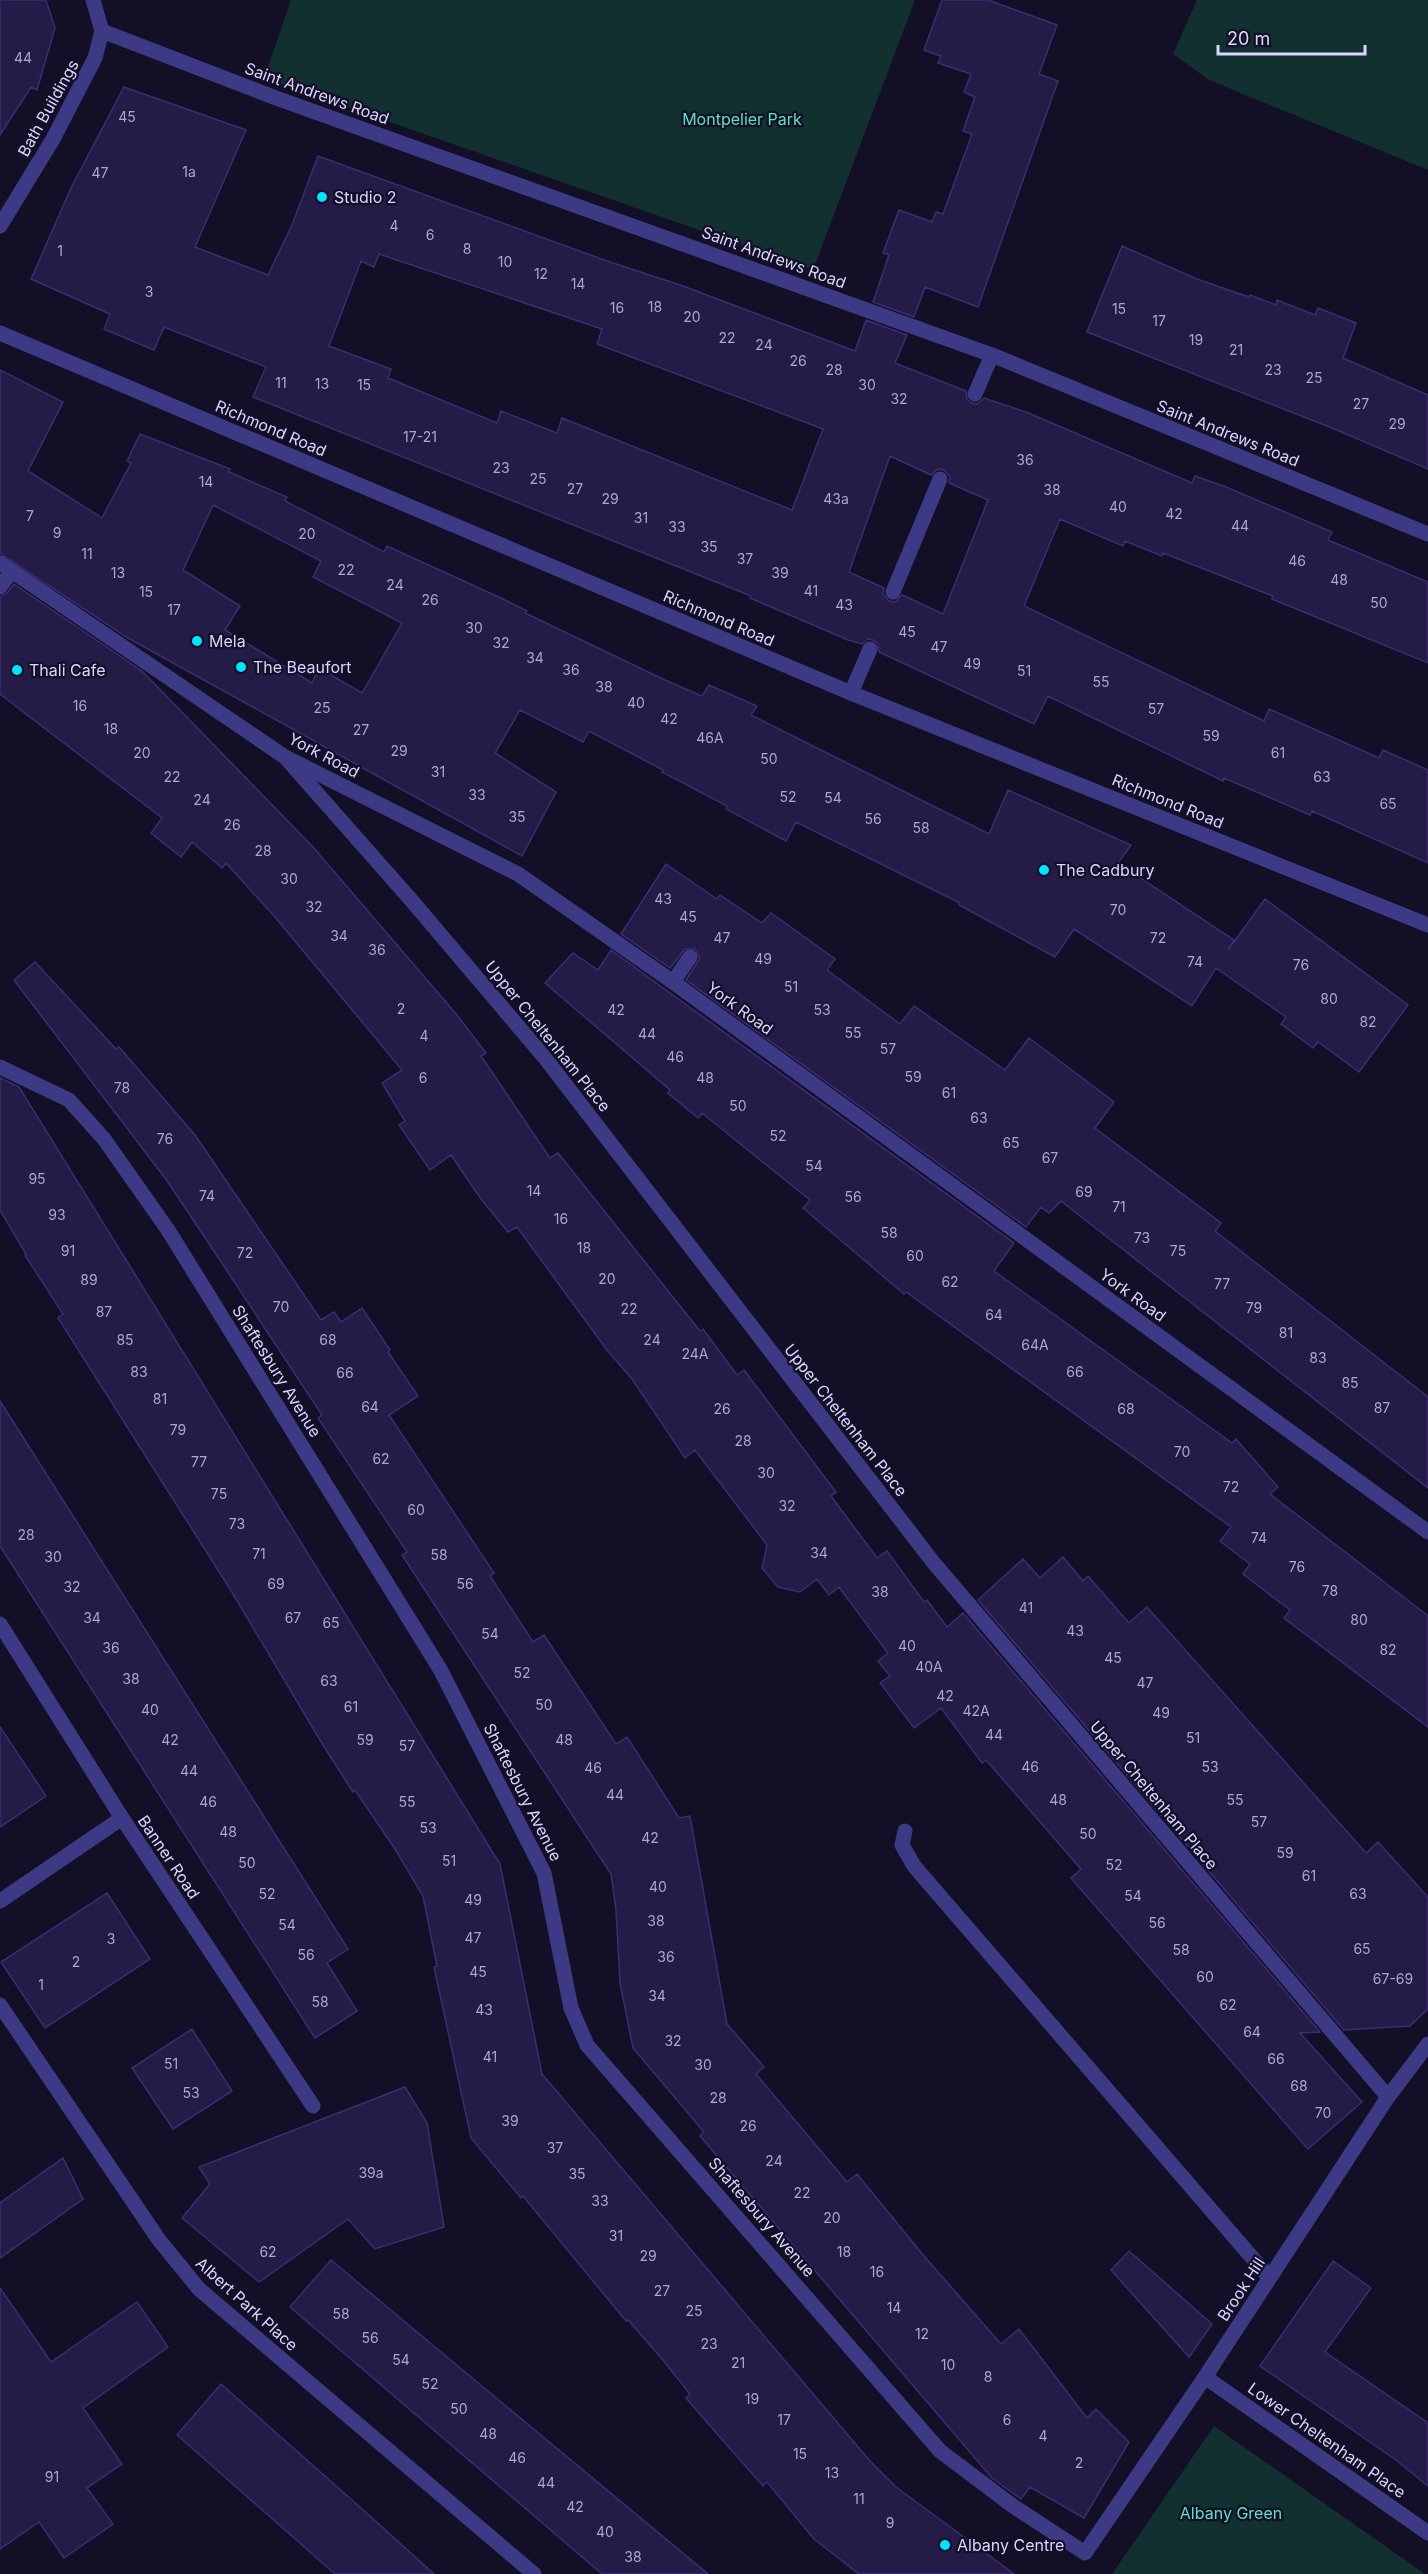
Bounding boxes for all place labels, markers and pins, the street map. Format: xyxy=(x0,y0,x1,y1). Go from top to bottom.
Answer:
place label: Studio 2 xyxy=(334,187,396,207)
marker: Studio 2 xyxy=(315,190,329,204)
place label: Mela xyxy=(209,631,246,651)
marker: Mela xyxy=(190,634,204,648)
place label: The Beaufort xyxy=(253,657,352,677)
place label: Thali Cafe xyxy=(29,660,105,680)
marker: The Beaufort xyxy=(234,660,248,674)
marker: Thali Cafe xyxy=(10,663,24,677)
place label: The Cadbury xyxy=(1056,860,1155,880)
marker: The Cadbury xyxy=(1037,863,1051,877)
place label: Albany Centre xyxy=(957,2535,1064,2555)
marker: Albany Centre xyxy=(938,2538,952,2552)

